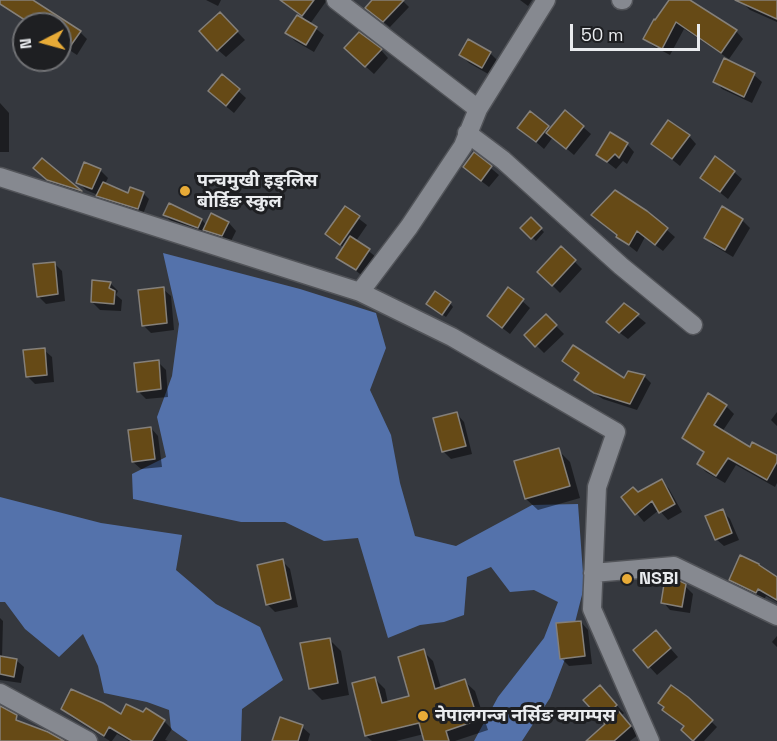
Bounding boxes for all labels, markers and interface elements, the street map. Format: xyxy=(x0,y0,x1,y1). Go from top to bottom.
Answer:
north arrow xyxy=(12,12,72,72)
scale bar xyxy=(573,12,704,50)
text: 50 m xyxy=(581,23,623,46)
text: N xyxy=(15,37,37,50)
place label: पन्चमुखी इङ्लिस बोर्डिङ स्कुल xyxy=(197,170,318,213)
marker: पन्चमुखी इङ्लिस बोर्डिङ स्कुल xyxy=(178,184,192,198)
place label: NSBI xyxy=(639,568,679,590)
marker: NSBI xyxy=(620,572,634,586)
place label: नेपालगन्ज नर्सिङ क्याम्पस xyxy=(435,705,616,727)
marker: नेपालगन्ज नर्सिङ क्याम्पस xyxy=(416,709,430,723)

